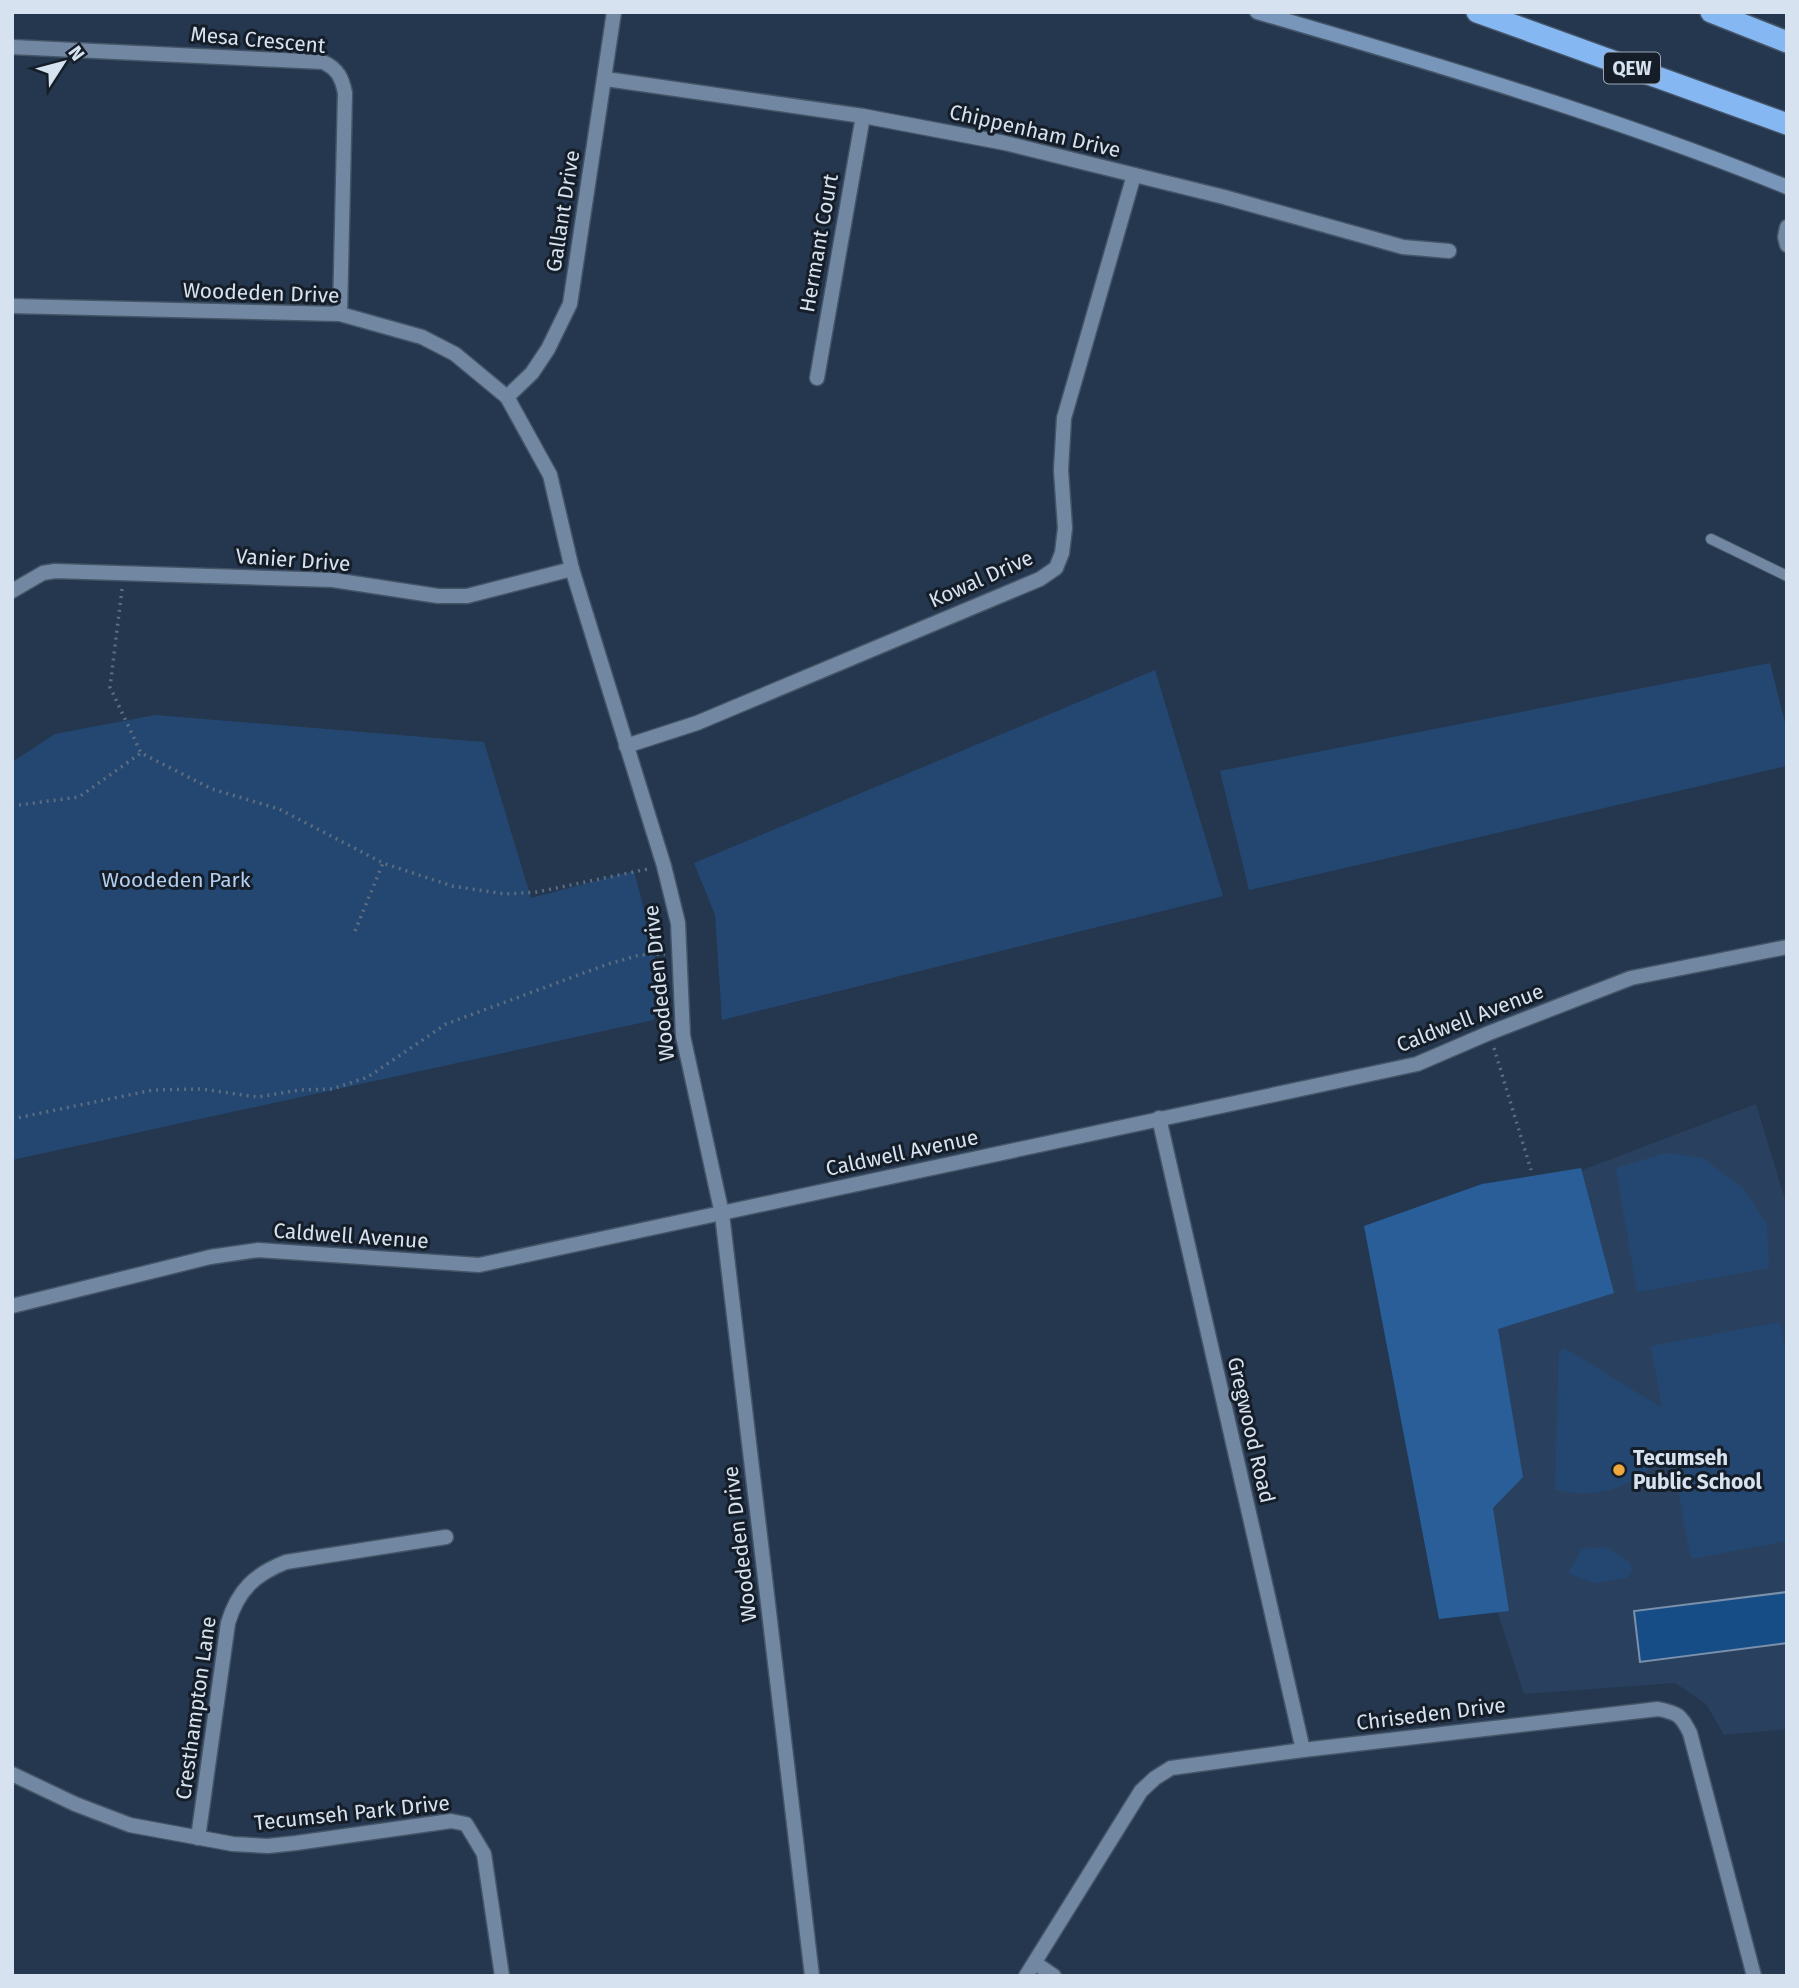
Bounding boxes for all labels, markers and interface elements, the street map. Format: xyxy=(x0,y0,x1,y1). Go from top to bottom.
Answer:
street label: Mesa Crescent xyxy=(189,21,327,59)
north arrow xyxy=(28,28,98,98)
text: N xyxy=(63,41,89,65)
road number: QEW xyxy=(1604,52,1660,83)
street label: Chippenham Drive xyxy=(947,99,1123,163)
street label: Gallant Drive xyxy=(541,148,585,274)
street label: Hermant Court xyxy=(794,171,844,314)
street label: Woodeden Drive xyxy=(182,277,340,309)
street label: Vanier Drive xyxy=(235,543,351,577)
street label: Kowal Drive xyxy=(925,544,1037,614)
park label: Woodeden Park xyxy=(102,867,251,893)
street label: Woodeden Drive xyxy=(638,904,680,1062)
street label: Caldwell Avenue xyxy=(1393,978,1547,1058)
street label: Caldwell Avenue xyxy=(823,1124,981,1182)
street label: Caldwell Avenue xyxy=(273,1218,429,1254)
street label: Gregwood Road xyxy=(1222,1354,1280,1506)
place label: Tecumseh Public School xyxy=(1633,1445,1763,1495)
marker: Tecumseh Public School xyxy=(1611,1462,1627,1478)
street label: Woodeden Drive xyxy=(718,1465,762,1623)
street label: Cresthampton Lane xyxy=(170,1615,222,1801)
street label: Chriseden Drive xyxy=(1355,1692,1507,1736)
street label: Tecumseh Park Drive xyxy=(253,1790,451,1836)

